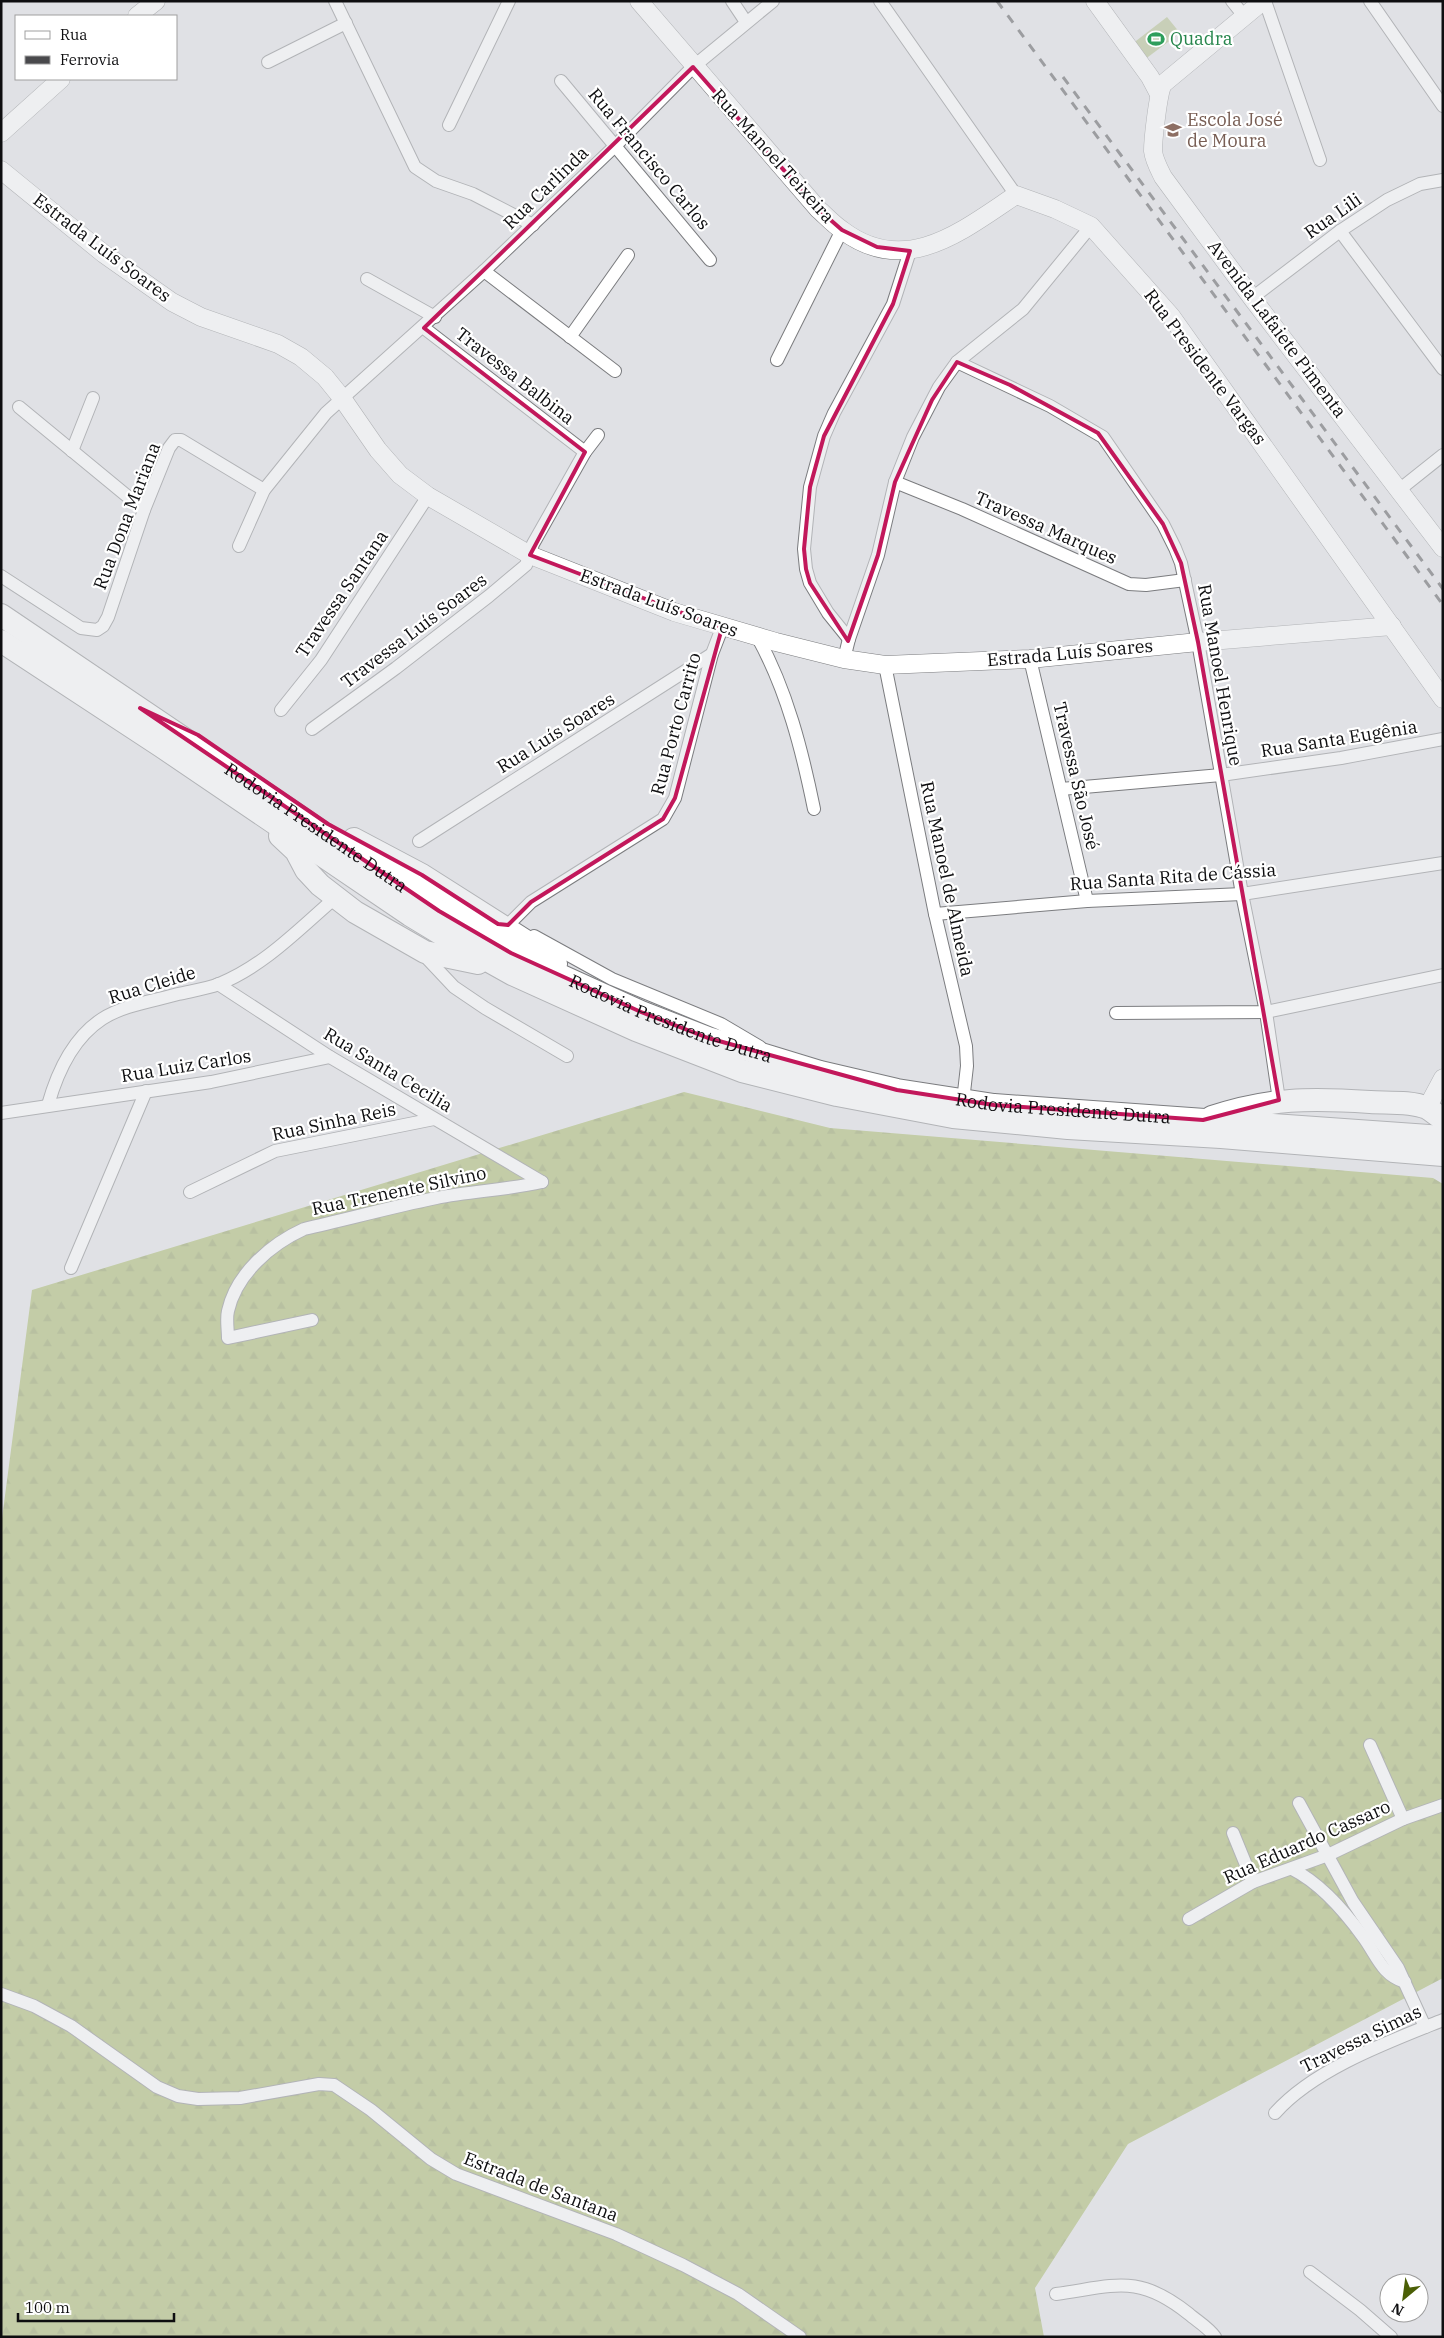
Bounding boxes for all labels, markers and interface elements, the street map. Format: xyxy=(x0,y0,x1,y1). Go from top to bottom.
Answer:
legend xyxy=(15,15,178,80)
text: Rua xyxy=(60,25,87,44)
place label: Quadra xyxy=(1170,27,1233,50)
sports icon: Quadra xyxy=(1146,29,1166,49)
text: Ferrovia xyxy=(60,50,119,69)
street label: Rua Francisco Carlos xyxy=(583,83,715,234)
street label: Rua Manoel Teixeira xyxy=(707,84,840,228)
place label: Escola José de Moura xyxy=(1187,108,1283,152)
school or university icon: Escola José de Moura xyxy=(1163,120,1183,140)
street label: Rua Carlinda xyxy=(498,141,593,234)
street label: Rua Lili xyxy=(1300,187,1366,244)
street label: Estrada Luís Soares xyxy=(29,188,176,307)
street label: Avenida Lafaiete Pimenta xyxy=(1203,235,1352,422)
street label: Rua Presidente Vargas xyxy=(1139,284,1272,449)
street label: Travessa Balbina xyxy=(451,322,580,429)
street label: Rua Dona Mariana xyxy=(88,439,165,593)
street label: Travessa Marques xyxy=(971,486,1121,569)
street label: Travessa Santana xyxy=(290,525,393,662)
street label: Estrada Luís Soares xyxy=(577,563,741,642)
street label: Travessa Luís Soares xyxy=(336,568,491,693)
street label: Rua Manoel Henrique xyxy=(1193,582,1248,768)
street label: Estrada Luís Soares xyxy=(986,634,1154,671)
street label: Rua Porto Carrito xyxy=(645,650,706,798)
street label: Rua Luís Soares xyxy=(493,687,619,778)
street label: Travessa São José xyxy=(1048,700,1105,852)
street label: Rua Santa Eugênia xyxy=(1259,715,1419,762)
street label: Rodovia Presidente Dutra xyxy=(220,757,412,897)
street label: Rua Manoel de Almeida xyxy=(916,779,979,979)
street label: Rua Santa Rita de Cássia xyxy=(1069,858,1277,895)
street label: Rua Cleide xyxy=(105,960,198,1009)
street label: Rodovia Presidente Dutra xyxy=(566,969,775,1068)
street label: Rua Santa Cecilia xyxy=(320,1022,457,1117)
street label: Rua Luiz Carlos xyxy=(119,1044,253,1087)
street label: Rodovia Presidente Dutra xyxy=(954,1087,1172,1129)
street label: Rua Sinha Reis xyxy=(270,1097,398,1146)
street label: Rua Trenente Silvino xyxy=(310,1161,488,1220)
street label: Rua Eduardo Cassaro xyxy=(1220,1794,1394,1889)
street label: Travessa Simas xyxy=(1297,1999,1425,2078)
street label: Estrada de Santana xyxy=(461,2147,622,2227)
north arrow xyxy=(1379,2273,1429,2323)
scale bar xyxy=(18,2290,174,2322)
text: 100 m xyxy=(25,2298,70,2317)
text: N xyxy=(1388,2299,1407,2320)

